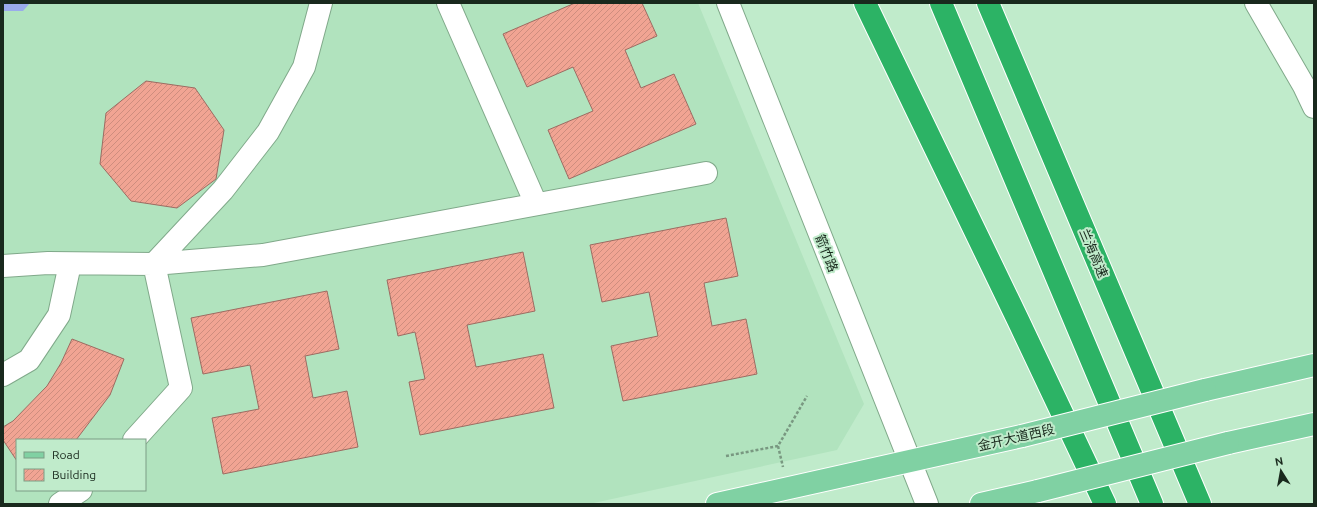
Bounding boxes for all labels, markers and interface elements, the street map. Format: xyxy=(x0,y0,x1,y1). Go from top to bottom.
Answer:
street label: 兰海高速 xyxy=(1077,226,1111,280)
street label: 箭竹路 xyxy=(813,232,841,274)
street label: 金开大道西段 xyxy=(976,421,1056,453)
legend xyxy=(16,439,146,491)
text: Road xyxy=(52,448,80,461)
north arrow xyxy=(1261,451,1301,491)
text: N xyxy=(1274,455,1284,468)
text: Building xyxy=(52,468,96,481)

